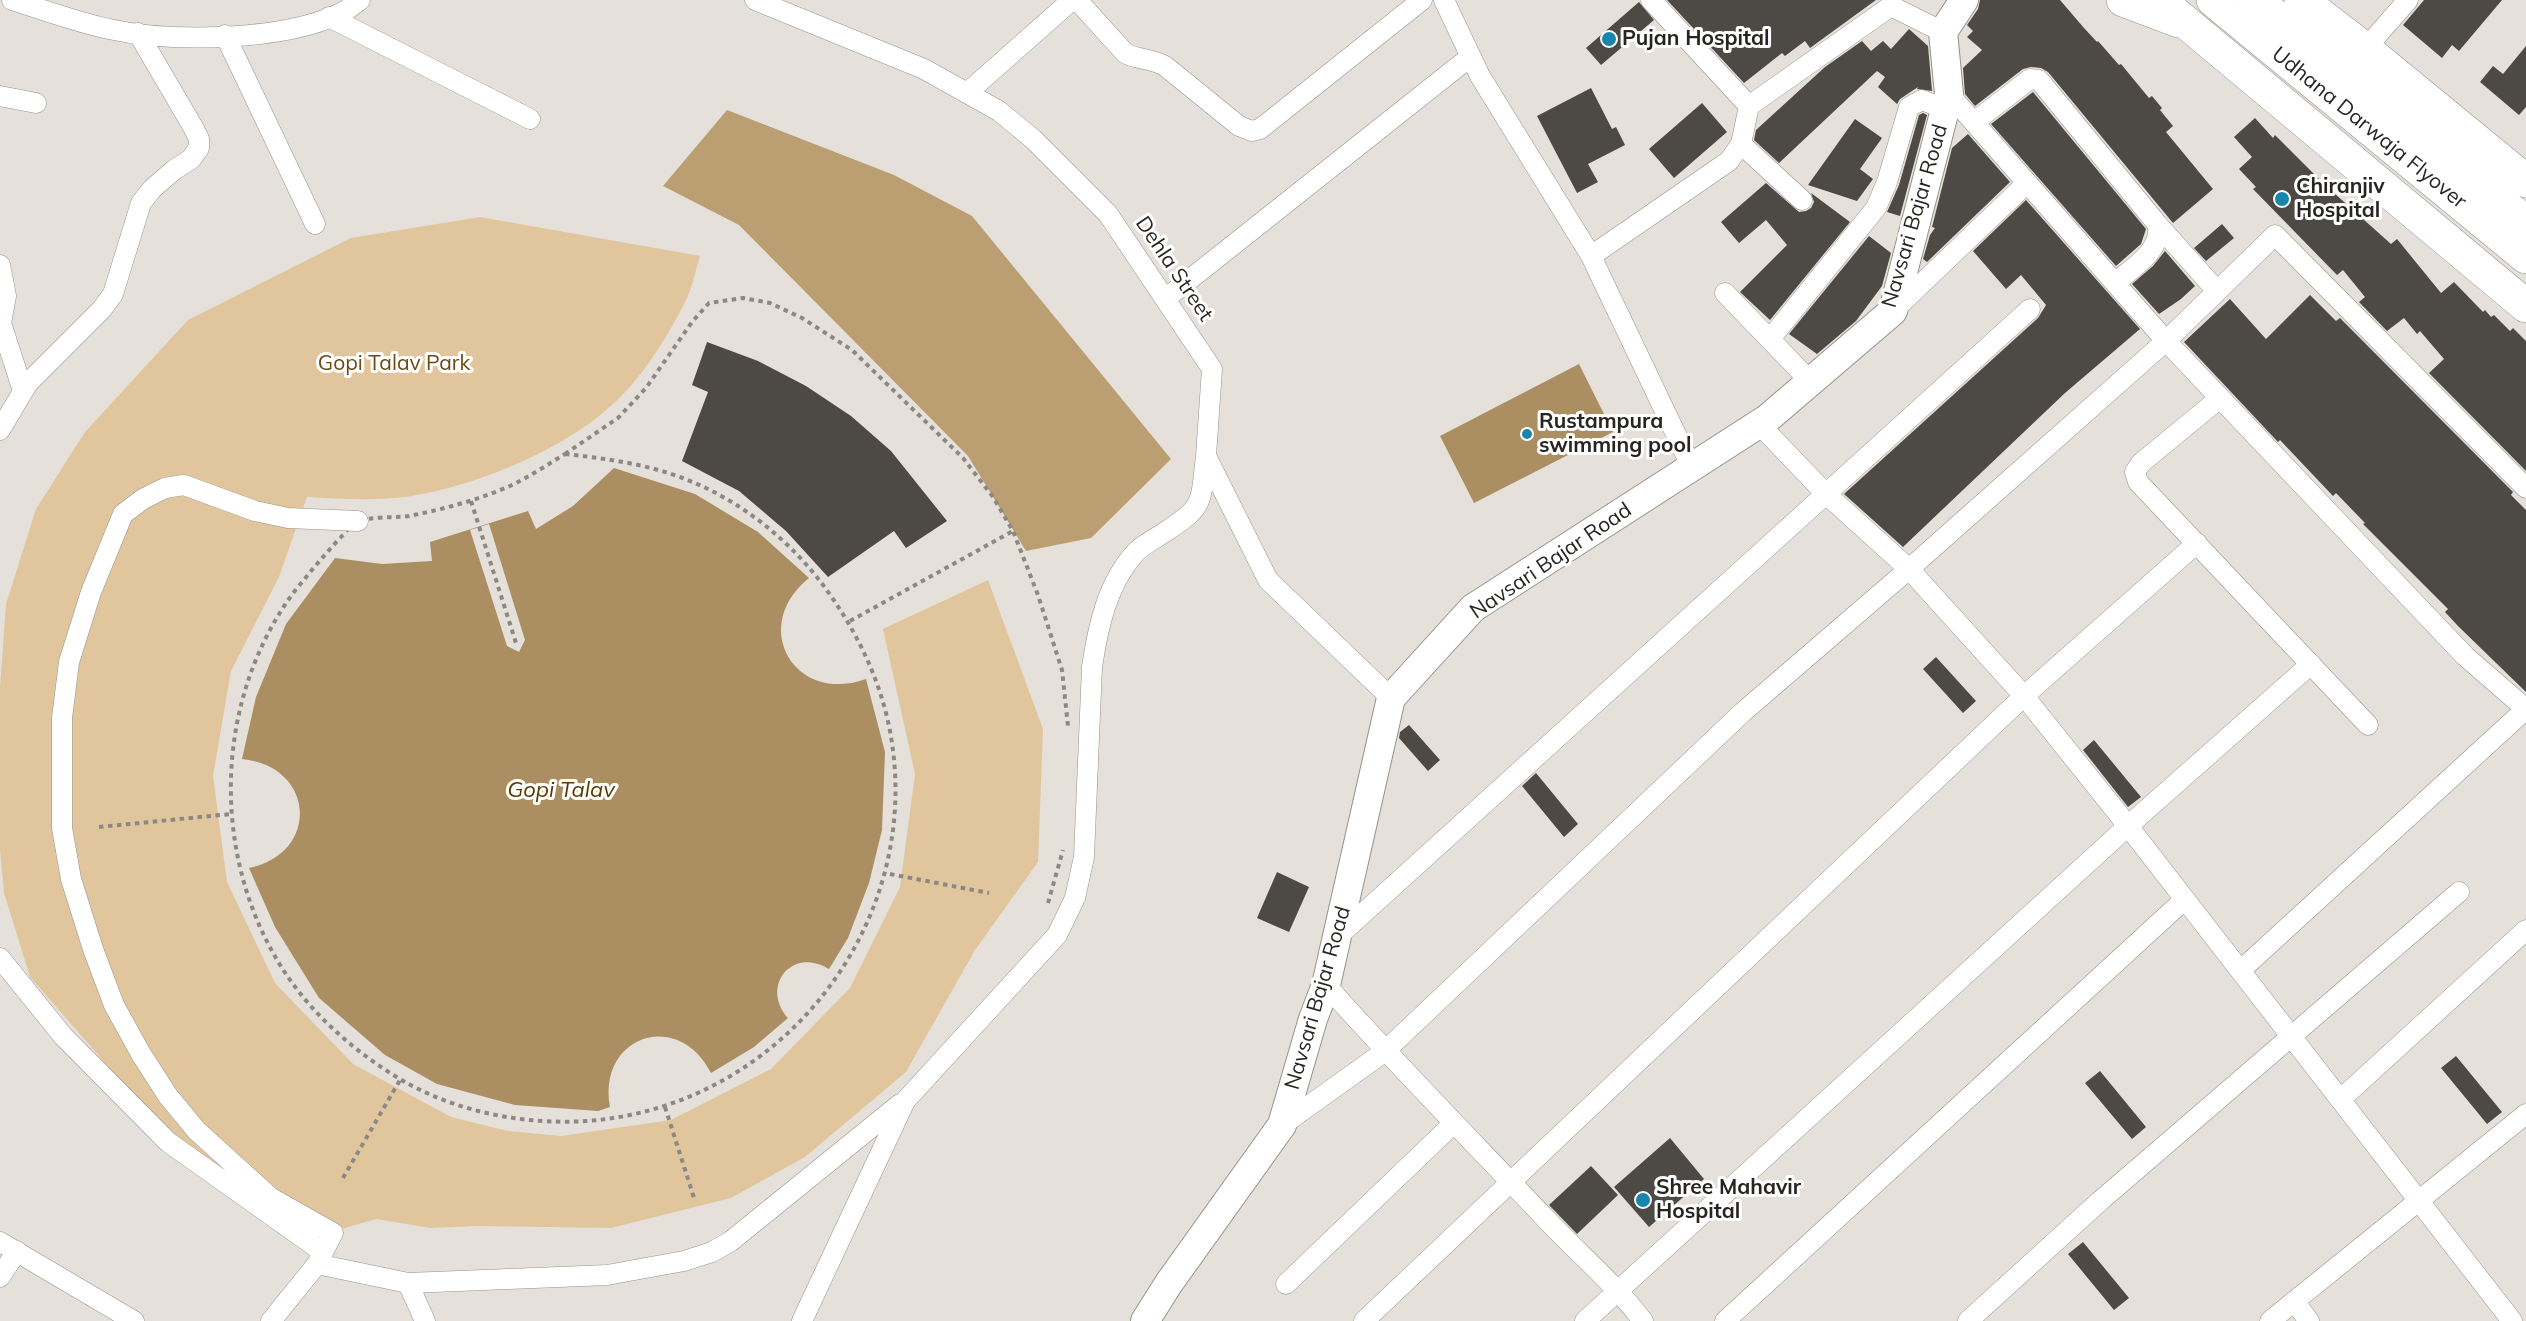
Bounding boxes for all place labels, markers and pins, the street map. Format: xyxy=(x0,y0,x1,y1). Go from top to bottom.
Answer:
place label: Pujan Hospital xyxy=(1622,26,1769,52)
marker: Pujan Hospital xyxy=(1600,30,1618,48)
place label: Chiranjiv Hospital xyxy=(2296,174,2385,224)
marker: Chiranjiv Hospital xyxy=(2273,190,2291,208)
place label: Rustampura swimming pool xyxy=(1539,409,1691,459)
marker: Rustampura swimming pool xyxy=(1520,427,1534,441)
place label: Shree Mahavir Hospital xyxy=(1656,1175,1801,1225)
marker: Shree Mahavir Hospital xyxy=(1634,1191,1652,1209)

